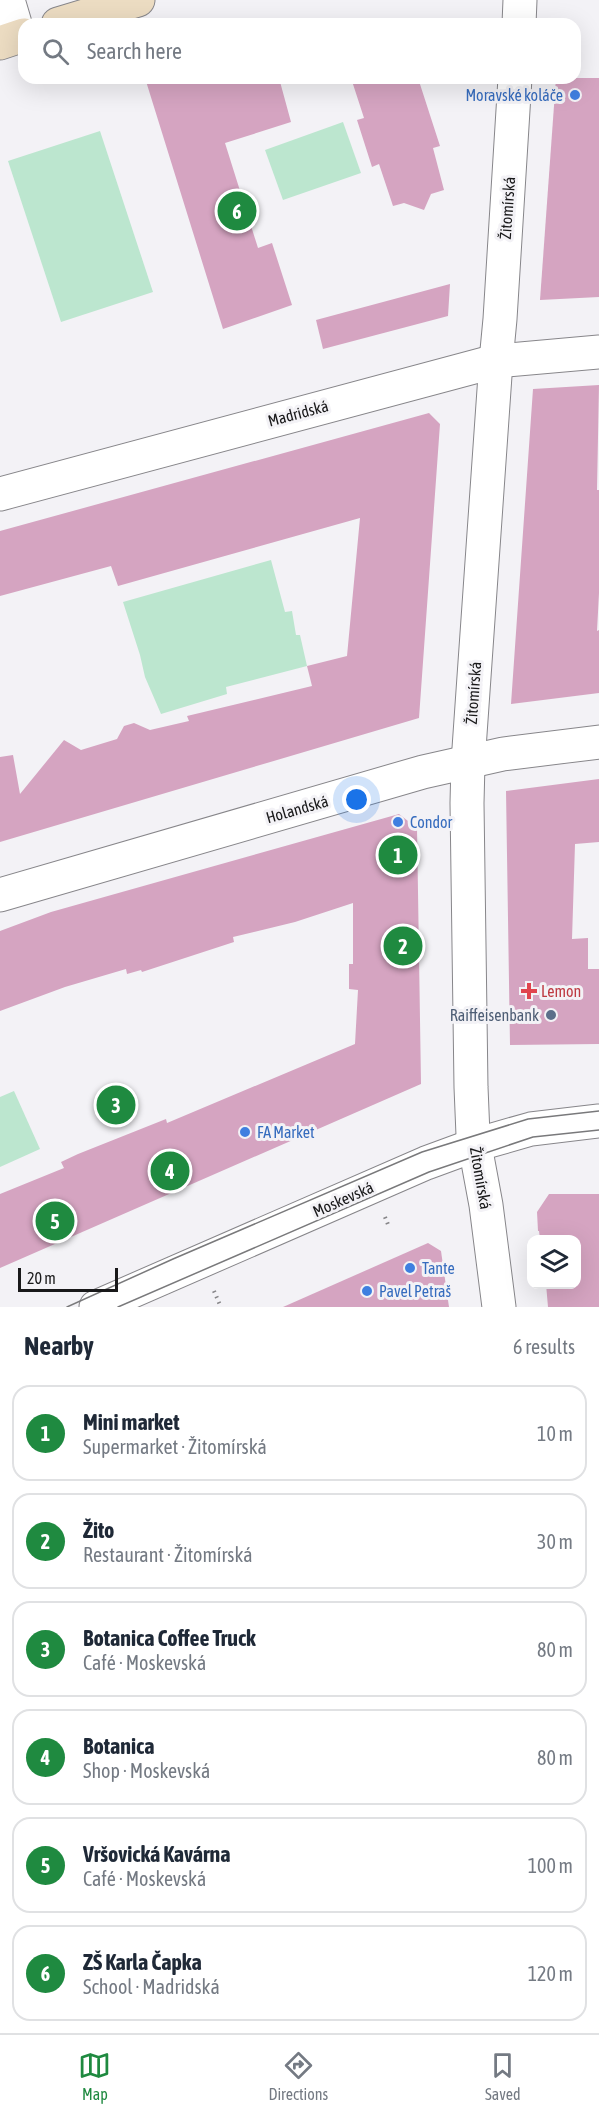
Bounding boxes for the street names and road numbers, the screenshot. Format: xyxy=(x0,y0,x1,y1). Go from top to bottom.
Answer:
street label: Žitomírská xyxy=(496,176,518,240)
street label: Madridská xyxy=(266,396,330,430)
street label: Žitomírská xyxy=(462,661,484,725)
street label: Holandská xyxy=(264,792,330,826)
street label: Žitomírská xyxy=(467,1145,495,1211)
street label: Moskevská xyxy=(310,1178,376,1220)

